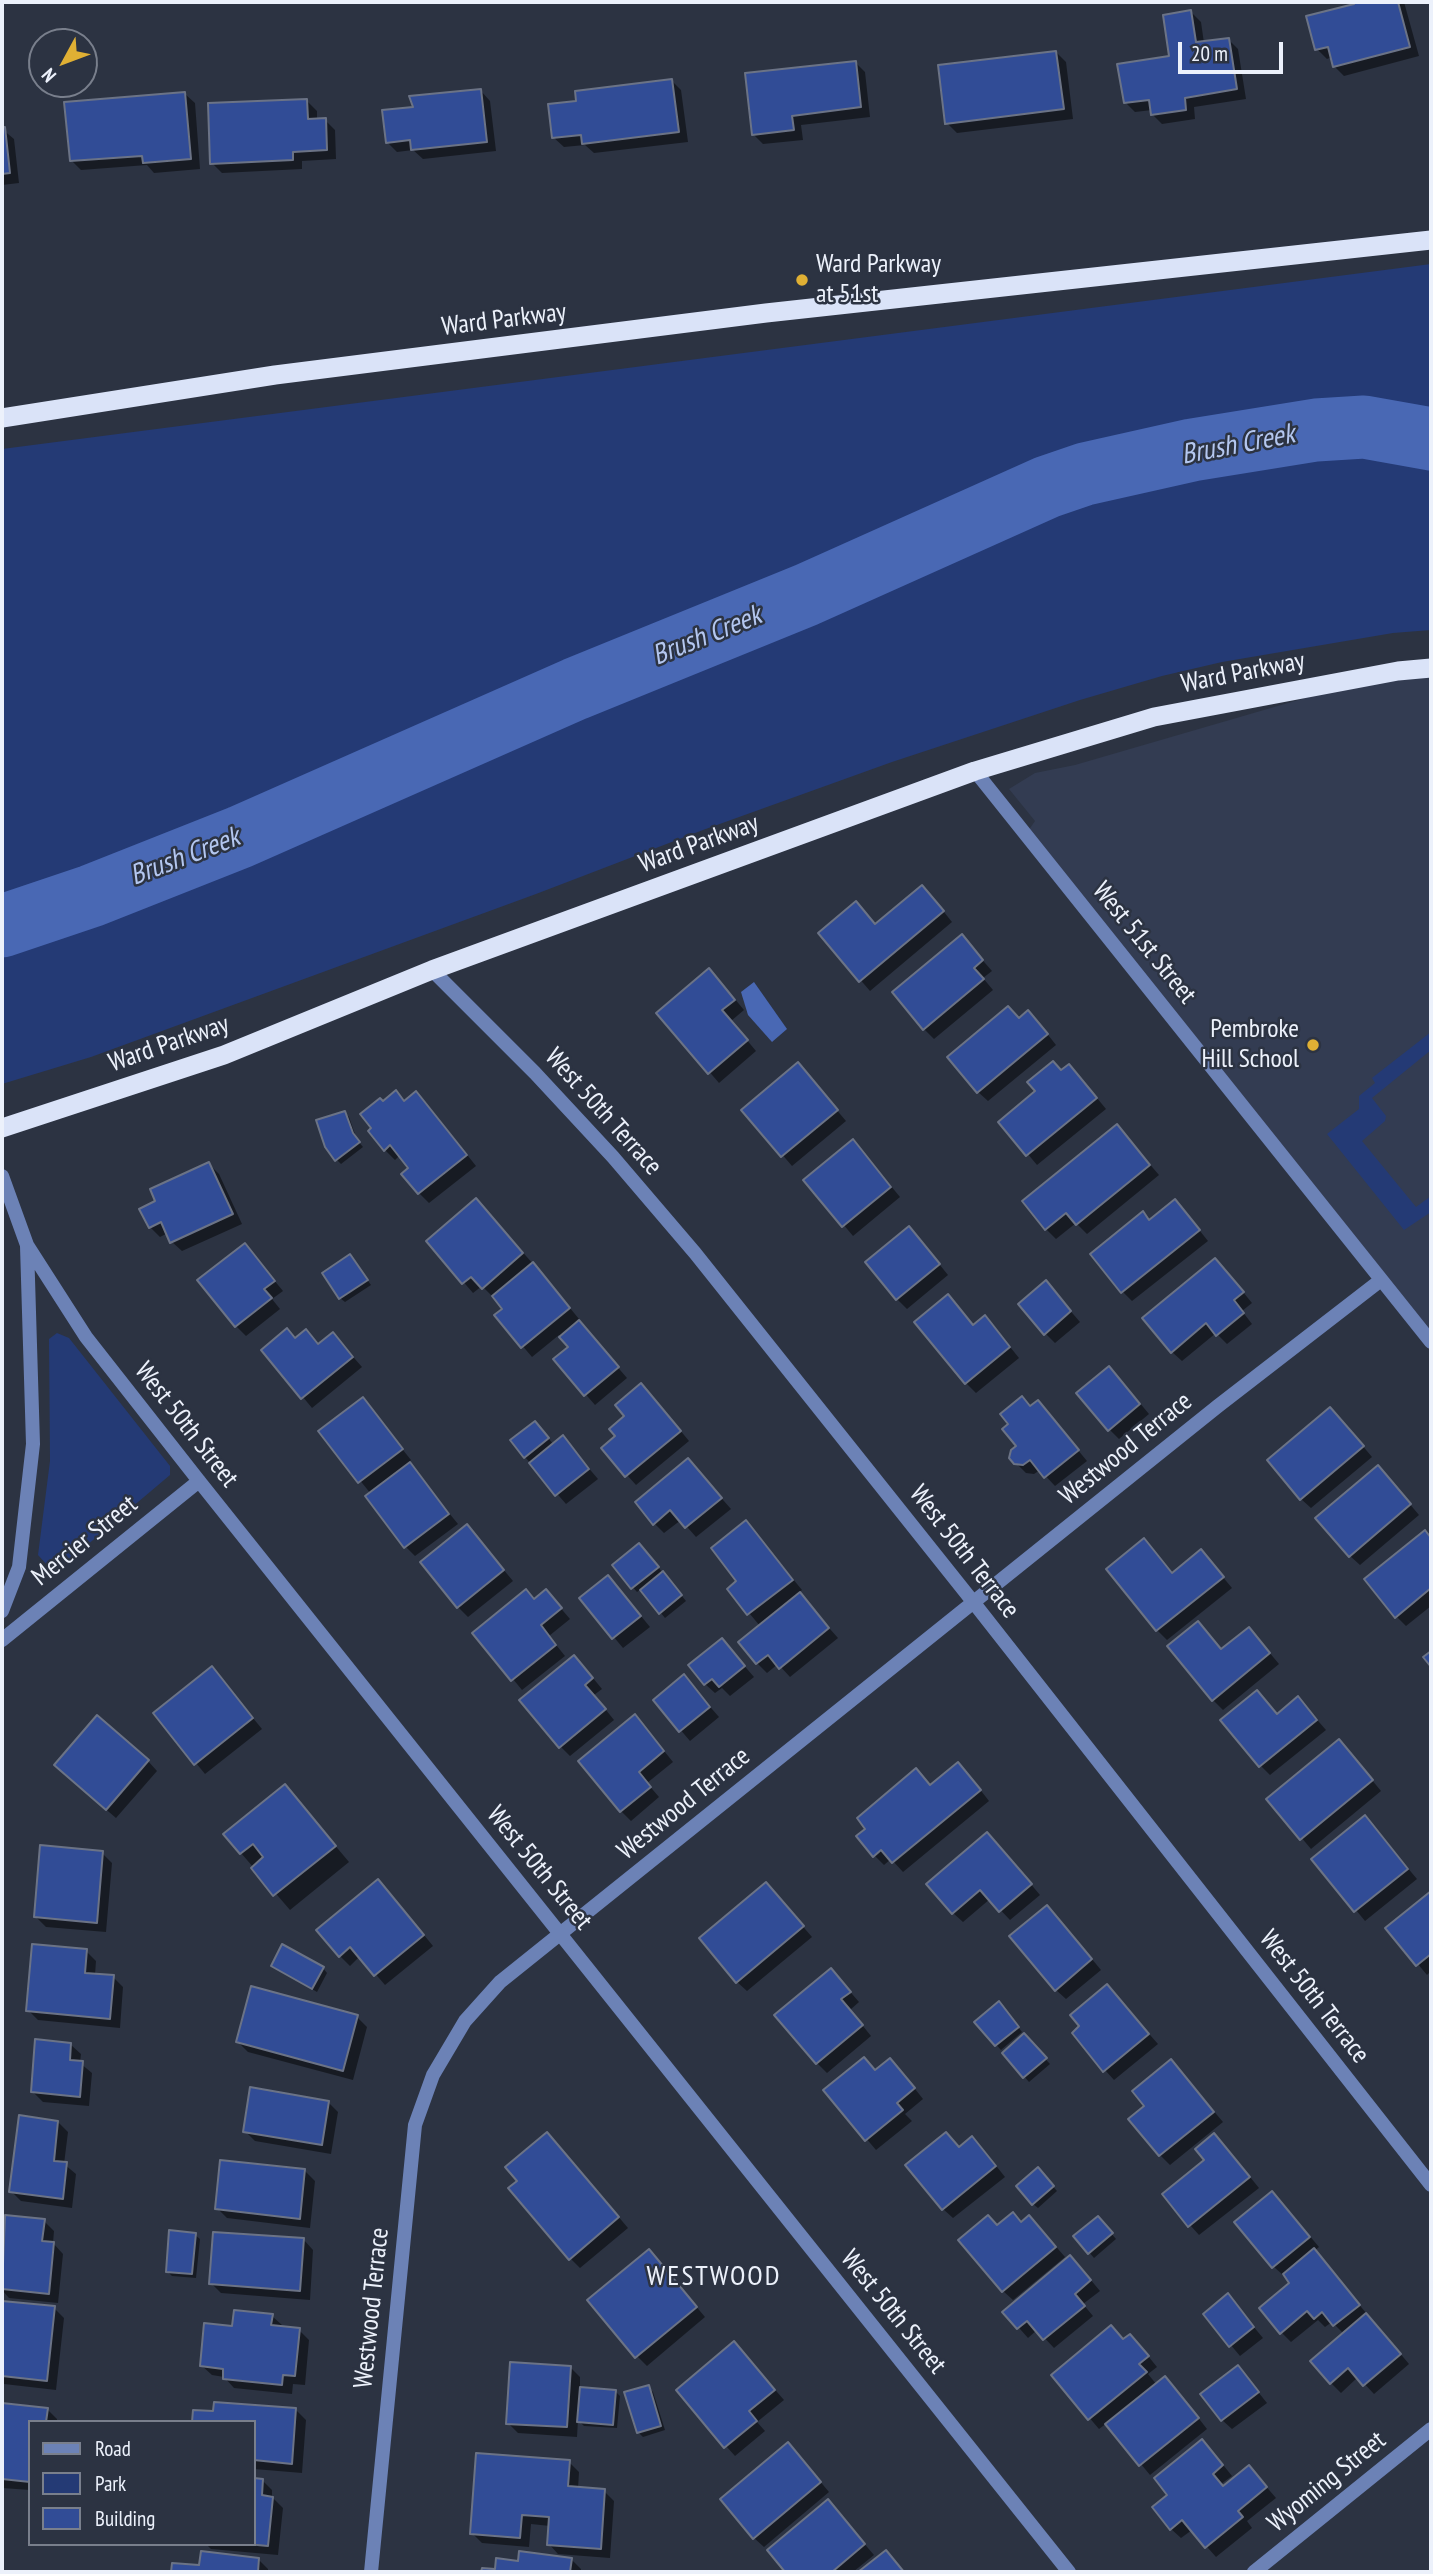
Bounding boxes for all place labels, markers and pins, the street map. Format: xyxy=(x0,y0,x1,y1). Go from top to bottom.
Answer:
place label: Ward Parkway at 51st xyxy=(816,249,941,310)
marker: Ward Parkway at 51st xyxy=(794,272,810,288)
place label: Pembroke Hill School xyxy=(1201,1014,1299,1076)
marker: Pembroke Hill School xyxy=(1305,1037,1321,1053)

